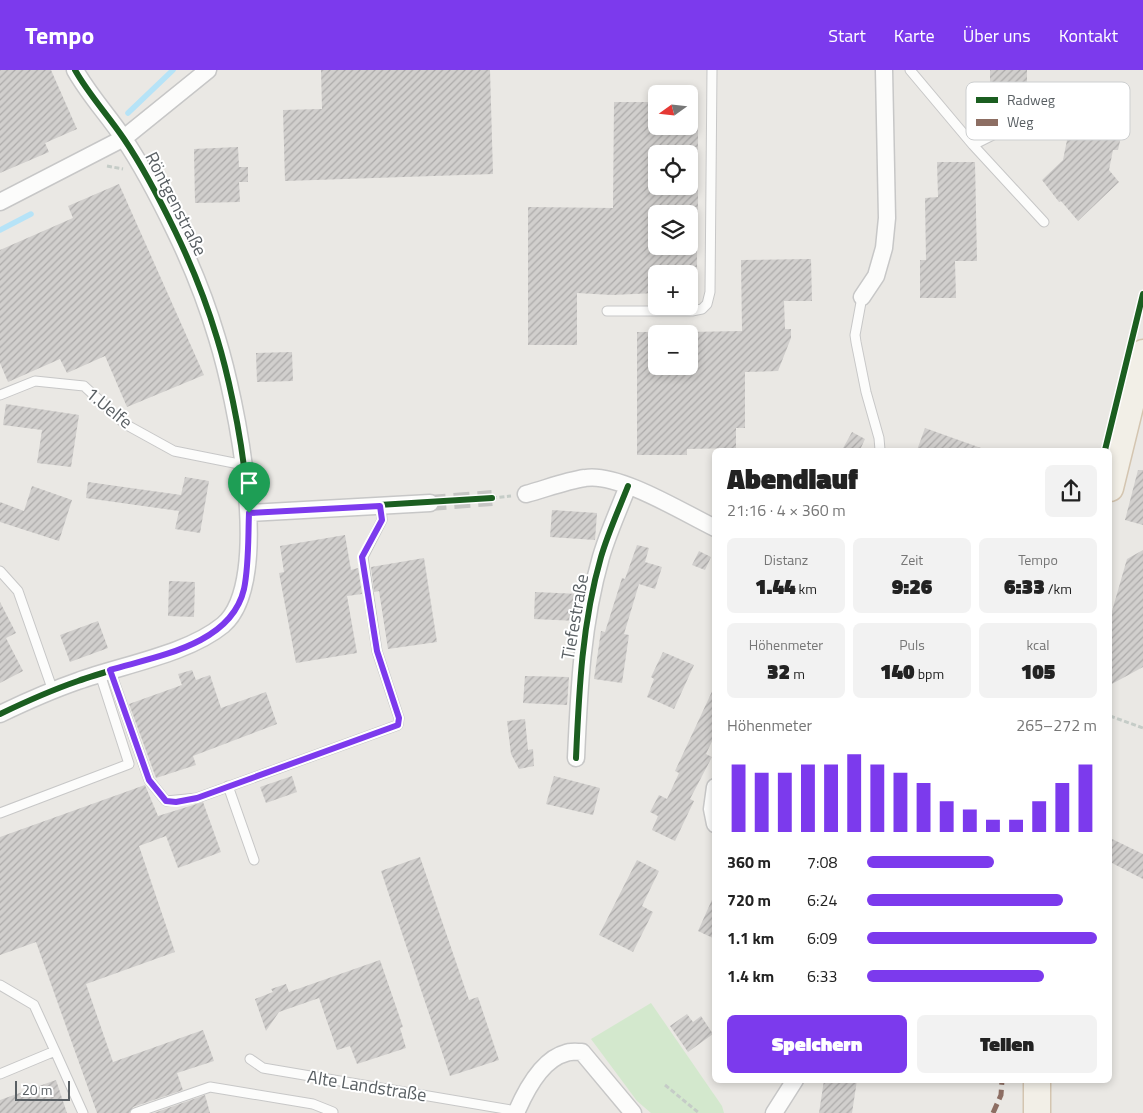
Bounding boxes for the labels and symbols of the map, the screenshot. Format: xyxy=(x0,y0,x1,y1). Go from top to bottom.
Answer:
legend xyxy=(966,82,1130,140)
north arrow xyxy=(648,85,698,135)
text: Radweg xyxy=(1007,89,1055,110)
text: Weg xyxy=(1007,111,1033,132)
street label: Röntgenstraße xyxy=(139,147,214,261)
street label: 1.Uelfe xyxy=(80,380,139,435)
pin xyxy=(228,462,270,513)
street label: Tiefestraße xyxy=(554,572,595,662)
street label: Alte Landstraße xyxy=(305,1063,429,1108)
scale bar xyxy=(15,1078,70,1101)

